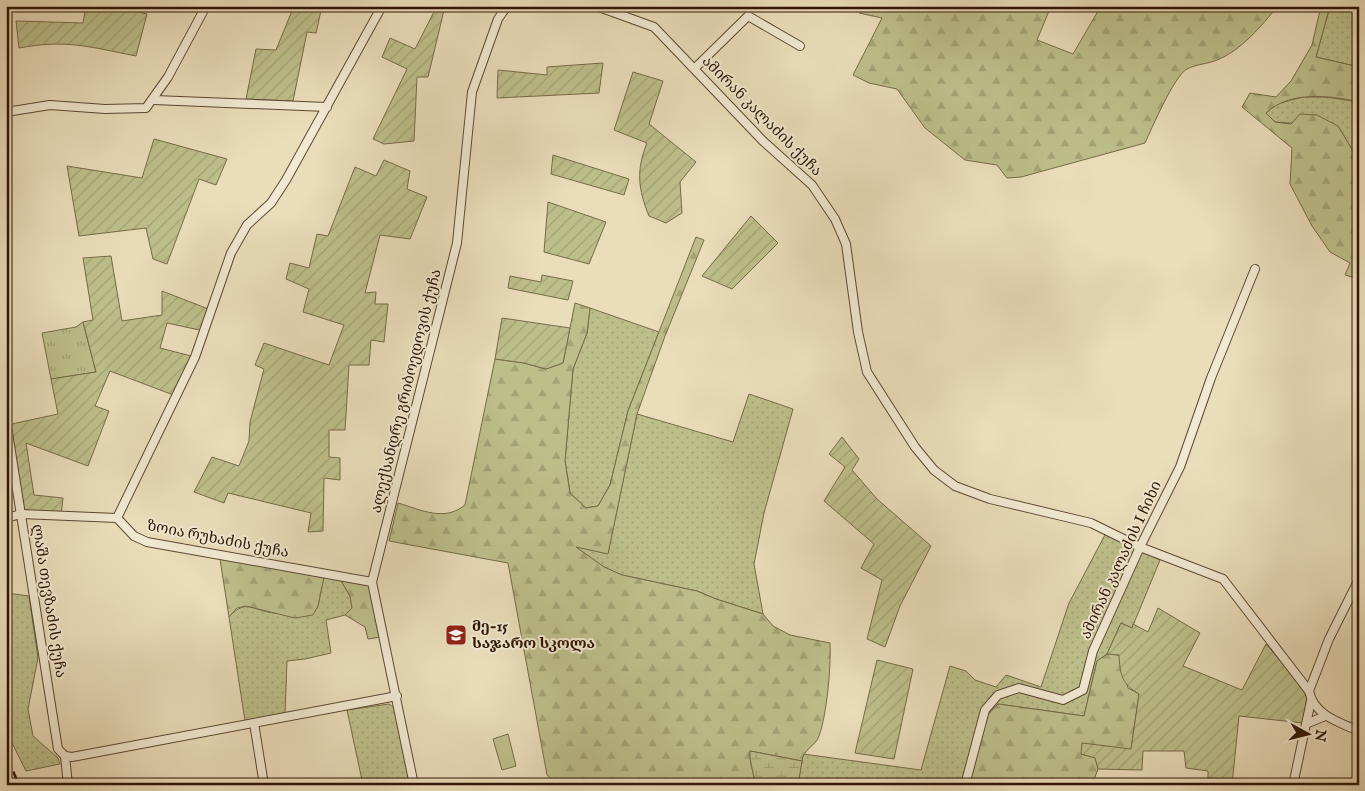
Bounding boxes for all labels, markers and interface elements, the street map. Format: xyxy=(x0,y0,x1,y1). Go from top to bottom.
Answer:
street label: ამირან კალაძის ქუჩა xyxy=(698,52,826,180)
street label: ალექსანდრე გრიბოედოვის ქუჩა xyxy=(366,267,446,515)
street label: ამირან კალაძის I ჩიხი xyxy=(1076,478,1166,642)
street label: ზოია რუხაძის ქუჩა xyxy=(146,516,290,562)
street label: ლაშა თევზაძის ქუჩა xyxy=(27,523,71,679)
place label: მე-15 საჯარო სკოლა xyxy=(472,617,595,653)
school or university icon: მე-15 საჯარო სკოლა xyxy=(444,623,468,647)
north arrow xyxy=(1282,708,1332,758)
text: N xyxy=(1310,727,1330,743)

